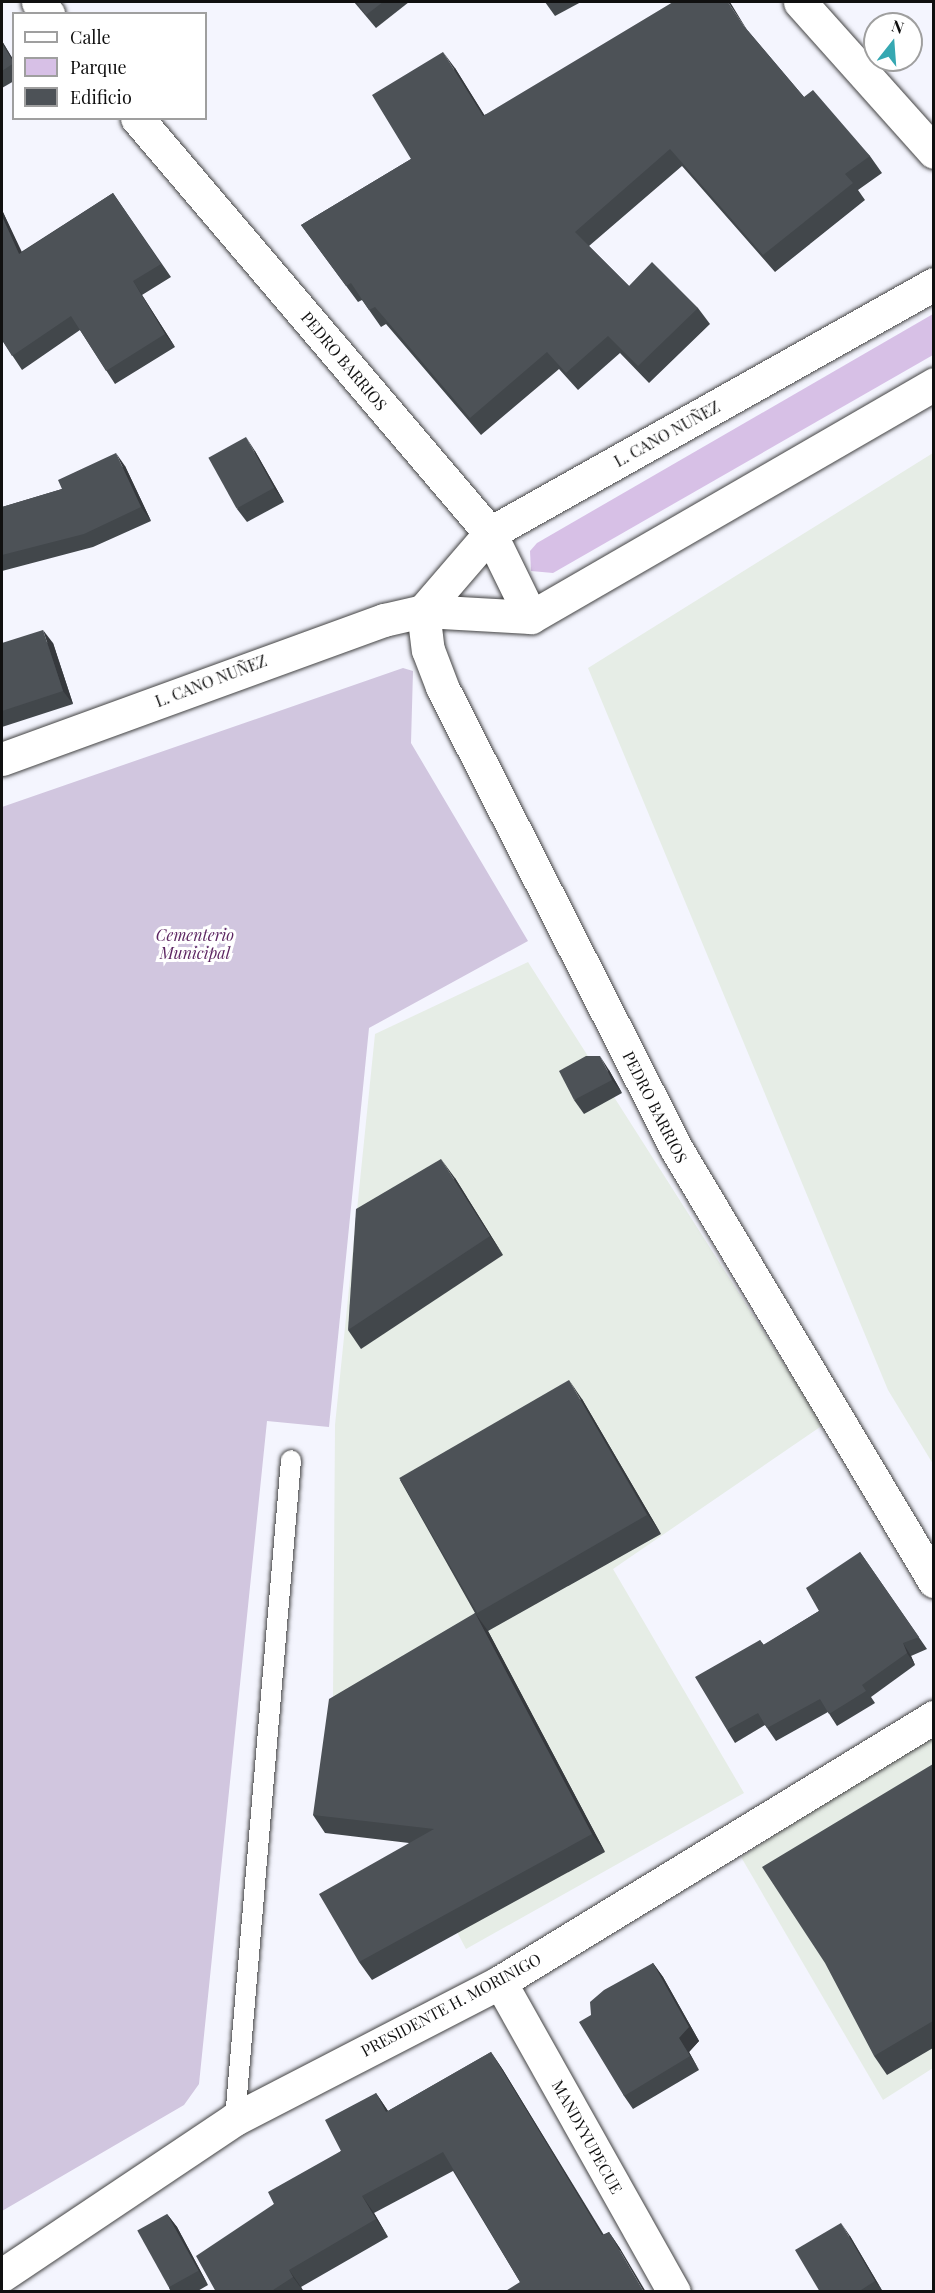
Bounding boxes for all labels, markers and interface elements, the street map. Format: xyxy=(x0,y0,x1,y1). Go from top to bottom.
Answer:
legend xyxy=(12,12,207,120)
north arrow xyxy=(863,12,923,72)
text: N xyxy=(889,14,906,38)
text: Calle xyxy=(70,25,111,49)
text: Parque xyxy=(70,55,127,79)
text: Edificio xyxy=(70,85,132,109)
street label: PEDRO BARRIOS xyxy=(297,308,391,414)
street label: L. CANO NUÑEZ xyxy=(611,397,723,471)
street label: L. CANO NUÑEZ xyxy=(152,651,270,711)
park label: Cementerio Municipal xyxy=(156,925,234,963)
street label: PEDRO BARRIOS xyxy=(619,1048,691,1166)
street label: PRESIDENTE H. MORINIGO xyxy=(358,1949,544,2061)
street label: MANDYYUPECUE xyxy=(548,2077,626,2197)

